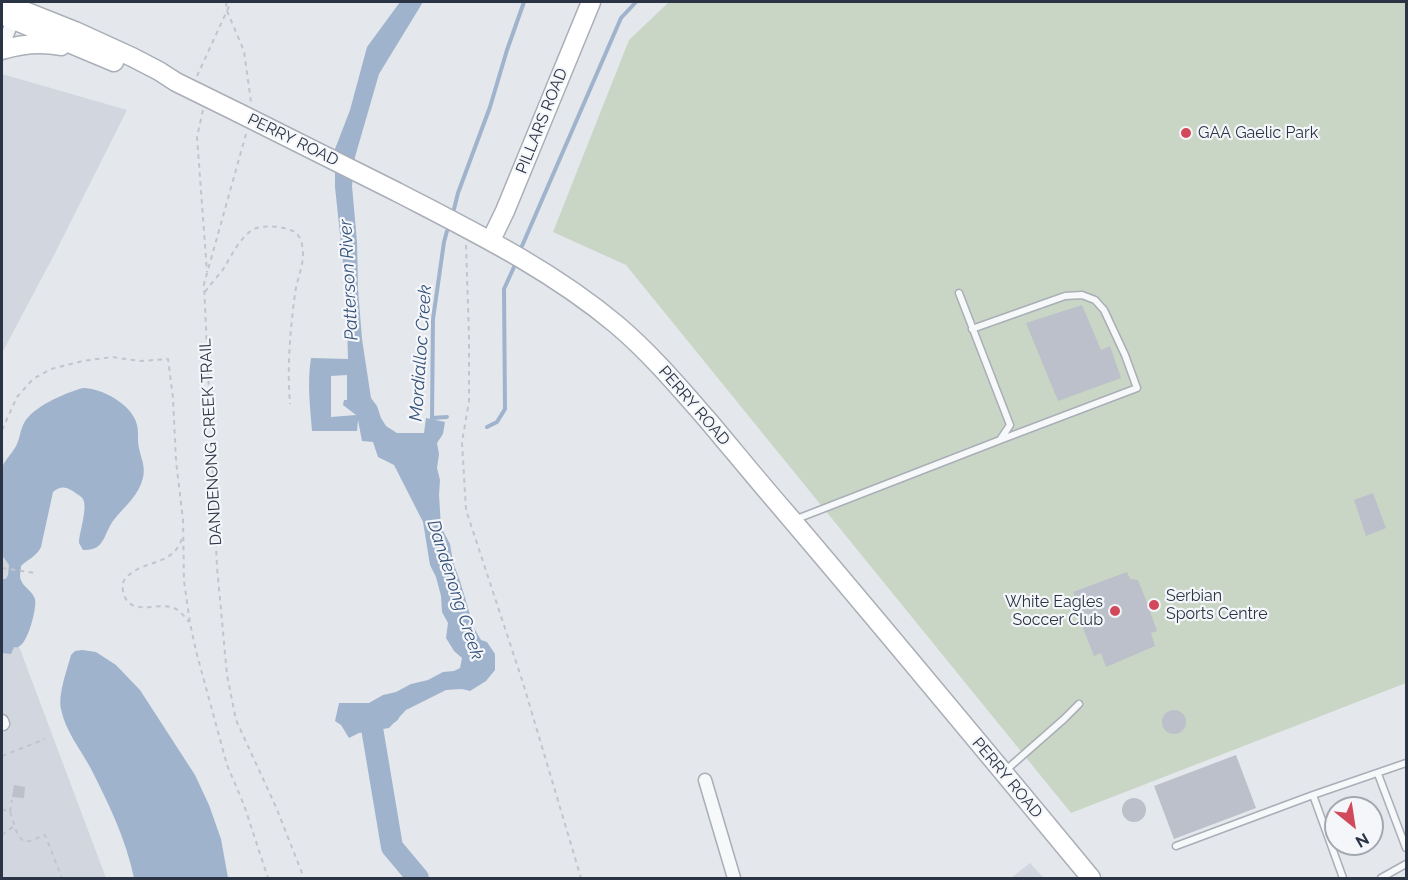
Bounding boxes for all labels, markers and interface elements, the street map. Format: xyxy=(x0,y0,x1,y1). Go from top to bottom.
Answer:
street label: PILLARS ROAD xyxy=(512,66,572,176)
street label: PERRY ROAD xyxy=(244,110,342,170)
place label: GAA Gaelic Park xyxy=(1198,123,1318,143)
marker: GAA Gaelic Park xyxy=(1179,126,1193,140)
water label: Patterson River xyxy=(335,219,363,341)
water label: Mordialloc Creek xyxy=(405,284,437,422)
street label: DANDENONG CREEK TRAIL xyxy=(196,338,226,546)
street label: PERRY ROAD xyxy=(654,362,734,450)
water label: Dandenong Creek xyxy=(422,517,488,663)
place label: Serbian Sports Centre xyxy=(1166,586,1268,624)
place label: White Eagles Soccer Club xyxy=(1005,592,1103,630)
marker: Serbian Sports Centre xyxy=(1147,598,1161,612)
marker: White Eagles Soccer Club xyxy=(1108,604,1122,618)
street label: PERRY ROAD xyxy=(968,734,1046,822)
north arrow xyxy=(1324,796,1384,856)
text: N xyxy=(1352,829,1372,852)

